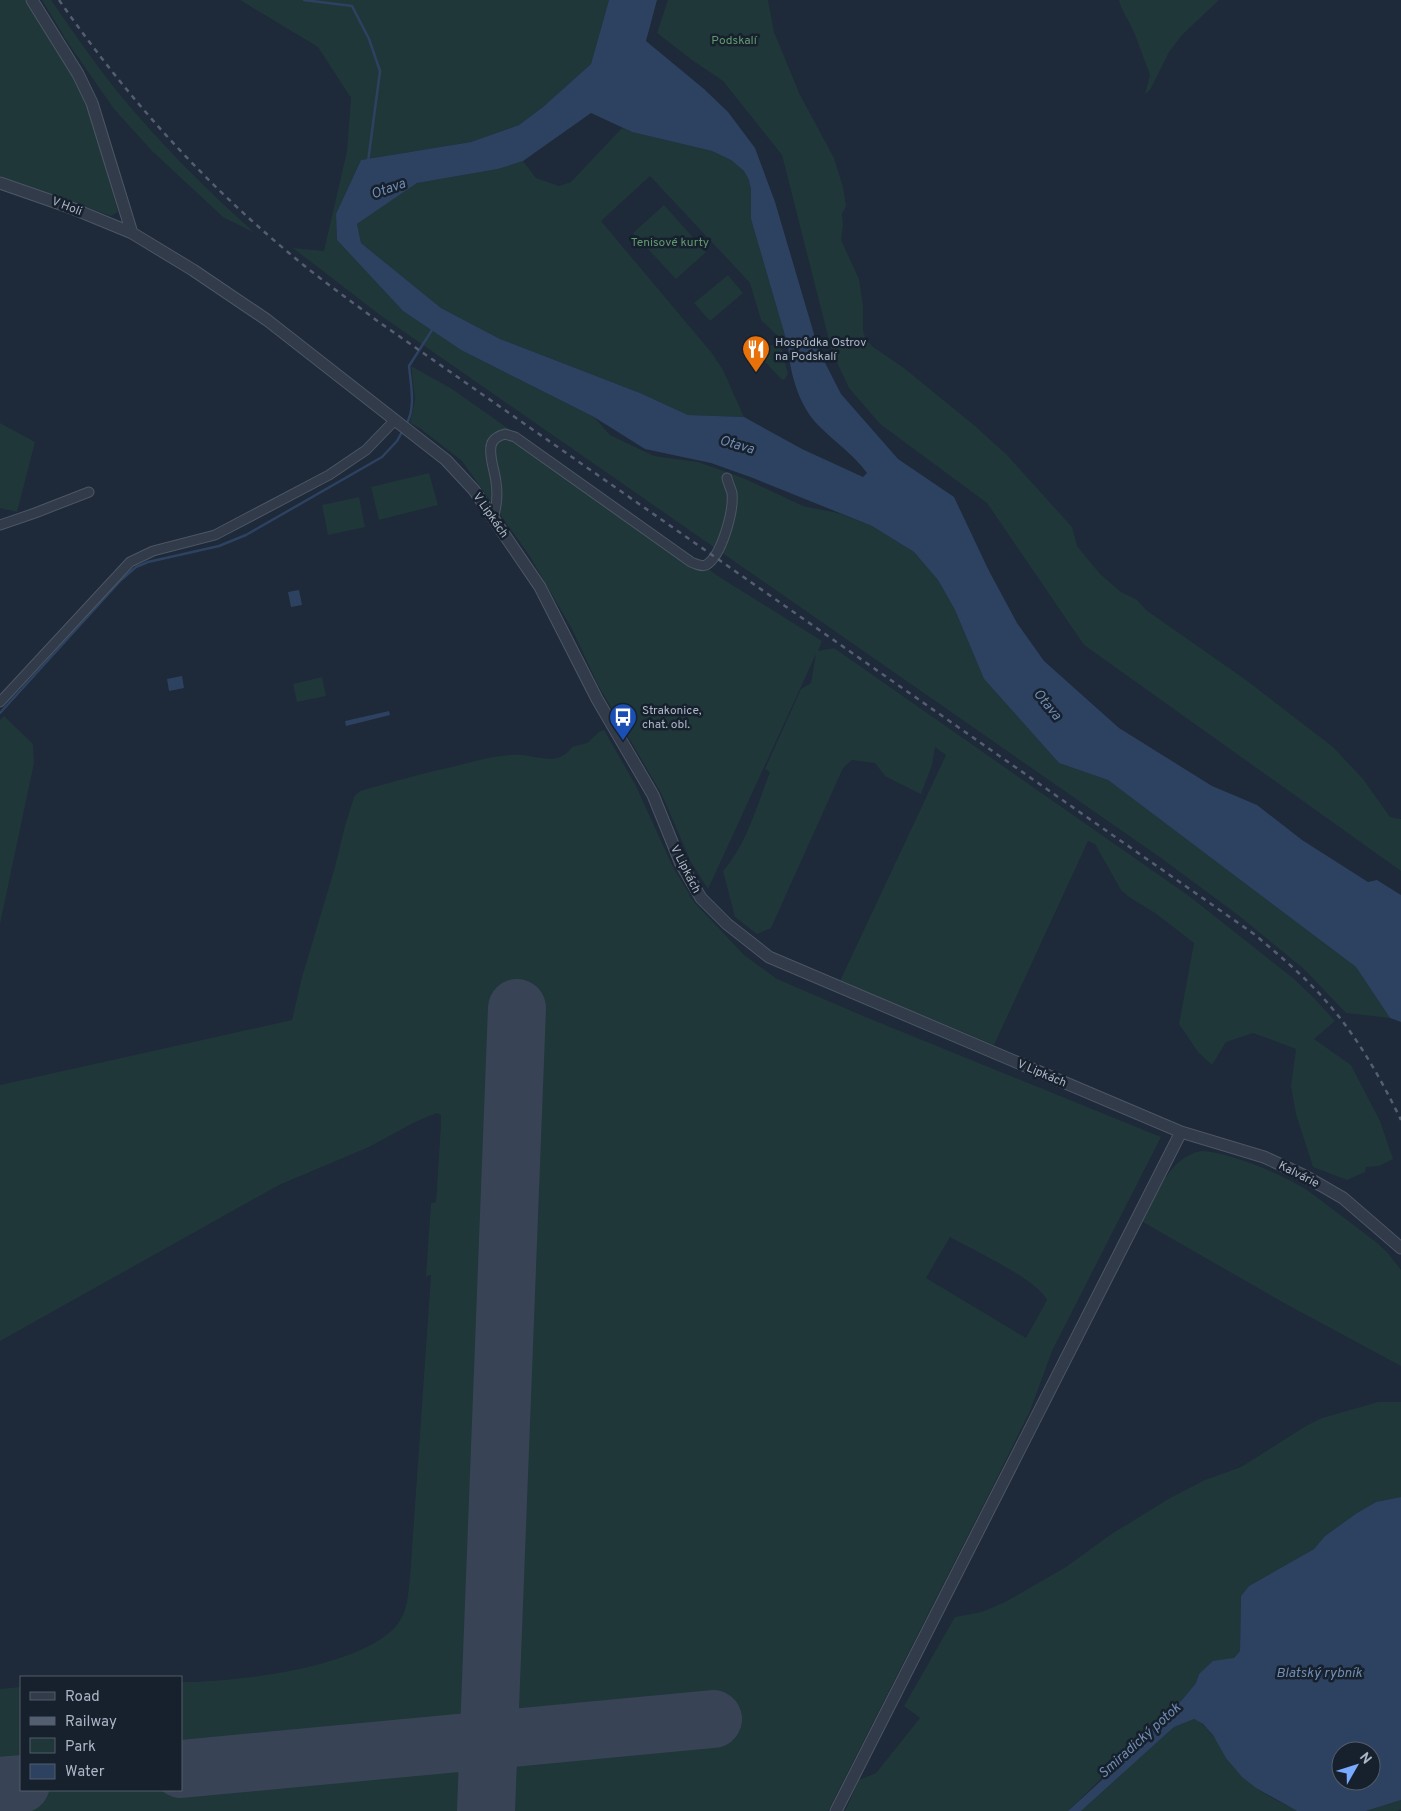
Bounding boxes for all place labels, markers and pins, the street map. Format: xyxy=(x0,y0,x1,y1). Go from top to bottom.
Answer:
restaurant icon: Hospůdka Ostrov na Podskalí xyxy=(741,334,771,373)
place label: Hospůdka Ostrov na Podskalí xyxy=(775,335,866,365)
bus stop icon: Strakonice, chat. obl. xyxy=(608,702,638,741)
place label: Strakonice, chat. obl. xyxy=(642,703,702,733)

